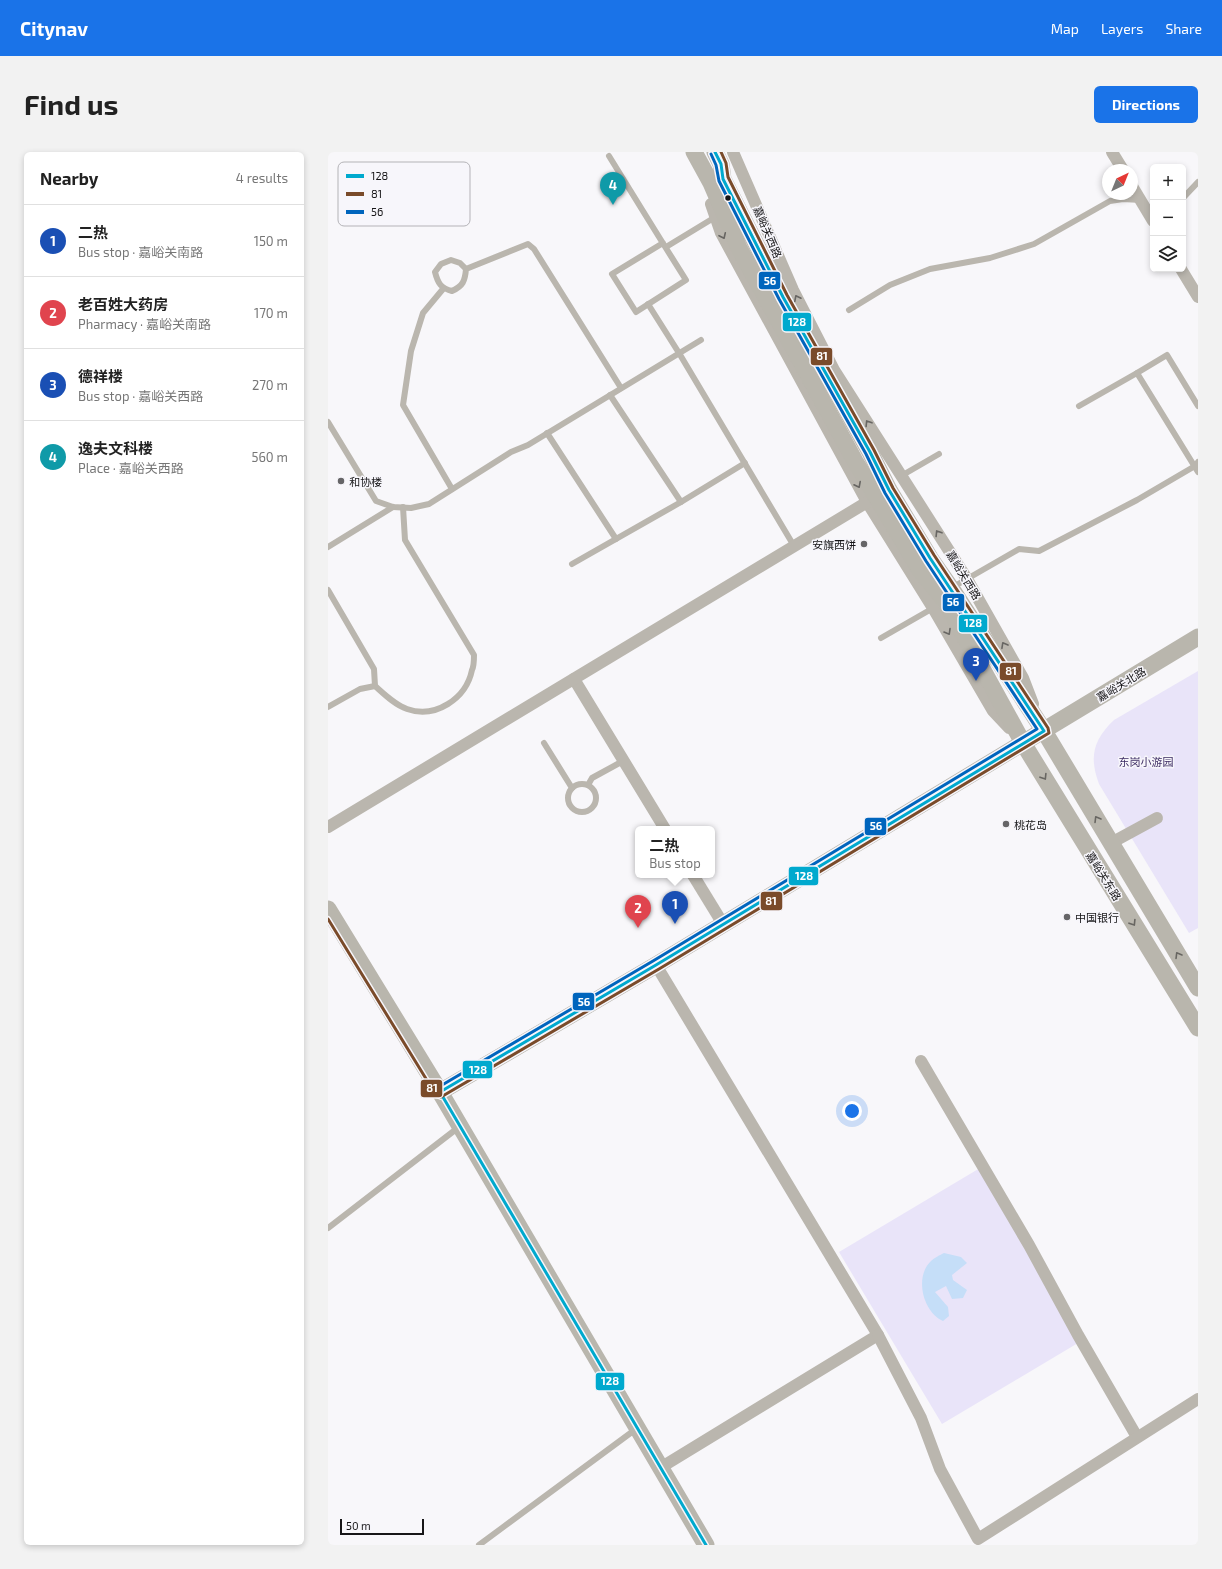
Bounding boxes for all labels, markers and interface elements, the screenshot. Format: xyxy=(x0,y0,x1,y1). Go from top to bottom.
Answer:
text: Citynav xyxy=(20,17,88,40)
text: Map xyxy=(1051,20,1079,37)
text: Layers xyxy=(1101,20,1143,37)
text: Share xyxy=(1165,20,1202,37)
button: Directions xyxy=(1094,86,1198,123)
text: Find us xyxy=(24,87,118,121)
legend xyxy=(338,162,470,226)
north arrow xyxy=(1102,164,1138,200)
map controls xyxy=(1150,164,1186,272)
button: + xyxy=(1150,164,1186,200)
text: Nearby xyxy=(40,168,98,188)
text: 128 xyxy=(371,169,388,182)
text: 4 results xyxy=(236,170,288,186)
pin: 4 xyxy=(600,172,626,205)
text: 81 xyxy=(371,187,382,200)
unlabelled marker xyxy=(723,193,733,203)
button: − xyxy=(1150,200,1186,236)
street label: 嘉峪关西路 xyxy=(751,204,785,260)
text: 56 xyxy=(371,205,383,218)
text: 二热 xyxy=(78,223,108,241)
one-way arrow xyxy=(718,231,726,239)
text: 1 xyxy=(50,233,56,249)
text: 150 m xyxy=(254,233,288,249)
button: layers xyxy=(1150,236,1186,272)
text: Bus stop · 嘉峪关南路 xyxy=(78,244,203,260)
line badge: 56 xyxy=(758,271,781,290)
text: 56 xyxy=(764,274,777,287)
text: 老百姓大药房 xyxy=(78,295,168,313)
one-way arrow xyxy=(795,295,802,302)
text: 2 xyxy=(49,305,57,321)
text: 170 m xyxy=(254,305,288,321)
line badge: 128 xyxy=(782,312,812,332)
text: 128 xyxy=(788,315,806,328)
text: Pharmacy · 嘉峪关南路 xyxy=(78,316,211,332)
line badge: 81 xyxy=(810,347,833,366)
text: 81 xyxy=(816,349,828,362)
text: 德祥楼 xyxy=(78,367,123,385)
text: 3 xyxy=(49,377,57,393)
text: 270 m xyxy=(252,377,288,393)
text: Bus stop · 嘉峪关西路 xyxy=(78,388,203,404)
one-way arrow xyxy=(865,420,873,427)
text: 逸夫文科楼 xyxy=(78,439,153,457)
text: 4 xyxy=(49,449,57,465)
text: 560 m xyxy=(251,449,288,465)
text: Place · 嘉峪关西路 xyxy=(78,460,184,476)
place label: 和协楼 xyxy=(349,475,382,488)
marker: 和协楼 xyxy=(336,476,346,486)
one-way arrow xyxy=(853,481,861,489)
one-way arrow xyxy=(935,530,942,537)
place label: 安旗西饼 xyxy=(812,538,856,551)
marker: 安旗西饼 xyxy=(859,539,869,549)
street label: 嘉峪关西路 xyxy=(944,548,984,602)
line badge: 56 xyxy=(942,593,965,612)
text: 56 xyxy=(947,595,960,608)
line badge: 128 xyxy=(958,614,988,633)
text: 128 xyxy=(964,616,982,629)
one-way arrow xyxy=(943,628,950,635)
one-way arrow xyxy=(1001,642,1009,649)
pin: 3 xyxy=(963,648,989,681)
line badge: 81 xyxy=(999,662,1022,681)
text: 81 xyxy=(1005,664,1017,677)
street label: 嘉峪关北路 xyxy=(1094,664,1148,704)
park label: 东岗小游园 xyxy=(1119,755,1174,768)
one-way arrow xyxy=(1039,773,1046,780)
one-way arrow xyxy=(1094,816,1101,823)
line badge: 56 xyxy=(864,817,887,836)
place label: 桃花岛 xyxy=(1014,818,1047,831)
text: 56 xyxy=(870,819,883,832)
marker: 桃花岛 xyxy=(1001,819,1011,829)
popup xyxy=(635,826,715,878)
text: 二热 xyxy=(649,836,679,854)
street label: 嘉峪关东路 xyxy=(1084,849,1124,903)
text: Bus stop xyxy=(649,855,701,871)
line badge: 128 xyxy=(788,866,819,886)
text: 128 xyxy=(795,869,813,882)
pin: 1 xyxy=(662,891,688,924)
line badge: 81 xyxy=(760,891,783,911)
text: 81 xyxy=(765,894,777,907)
pin: 2 xyxy=(625,895,651,928)
place label: 中国银行 xyxy=(1075,911,1119,924)
marker: 中国银行 xyxy=(1062,912,1072,922)
one-way arrow xyxy=(1129,919,1136,926)
one-way arrow xyxy=(1175,952,1183,959)
line badge: 56 xyxy=(572,992,595,1011)
text: 56 xyxy=(578,995,591,1008)
line badge: 128 xyxy=(462,1060,493,1079)
text: 128 xyxy=(469,1063,487,1076)
line badge: 81 xyxy=(420,1079,443,1098)
text: 81 xyxy=(426,1081,438,1094)
your location xyxy=(842,1101,862,1121)
line badge: 128 xyxy=(595,1372,625,1391)
text: 128 xyxy=(601,1374,619,1387)
scale bar xyxy=(340,1517,424,1536)
text: 50 m xyxy=(346,1519,371,1532)

